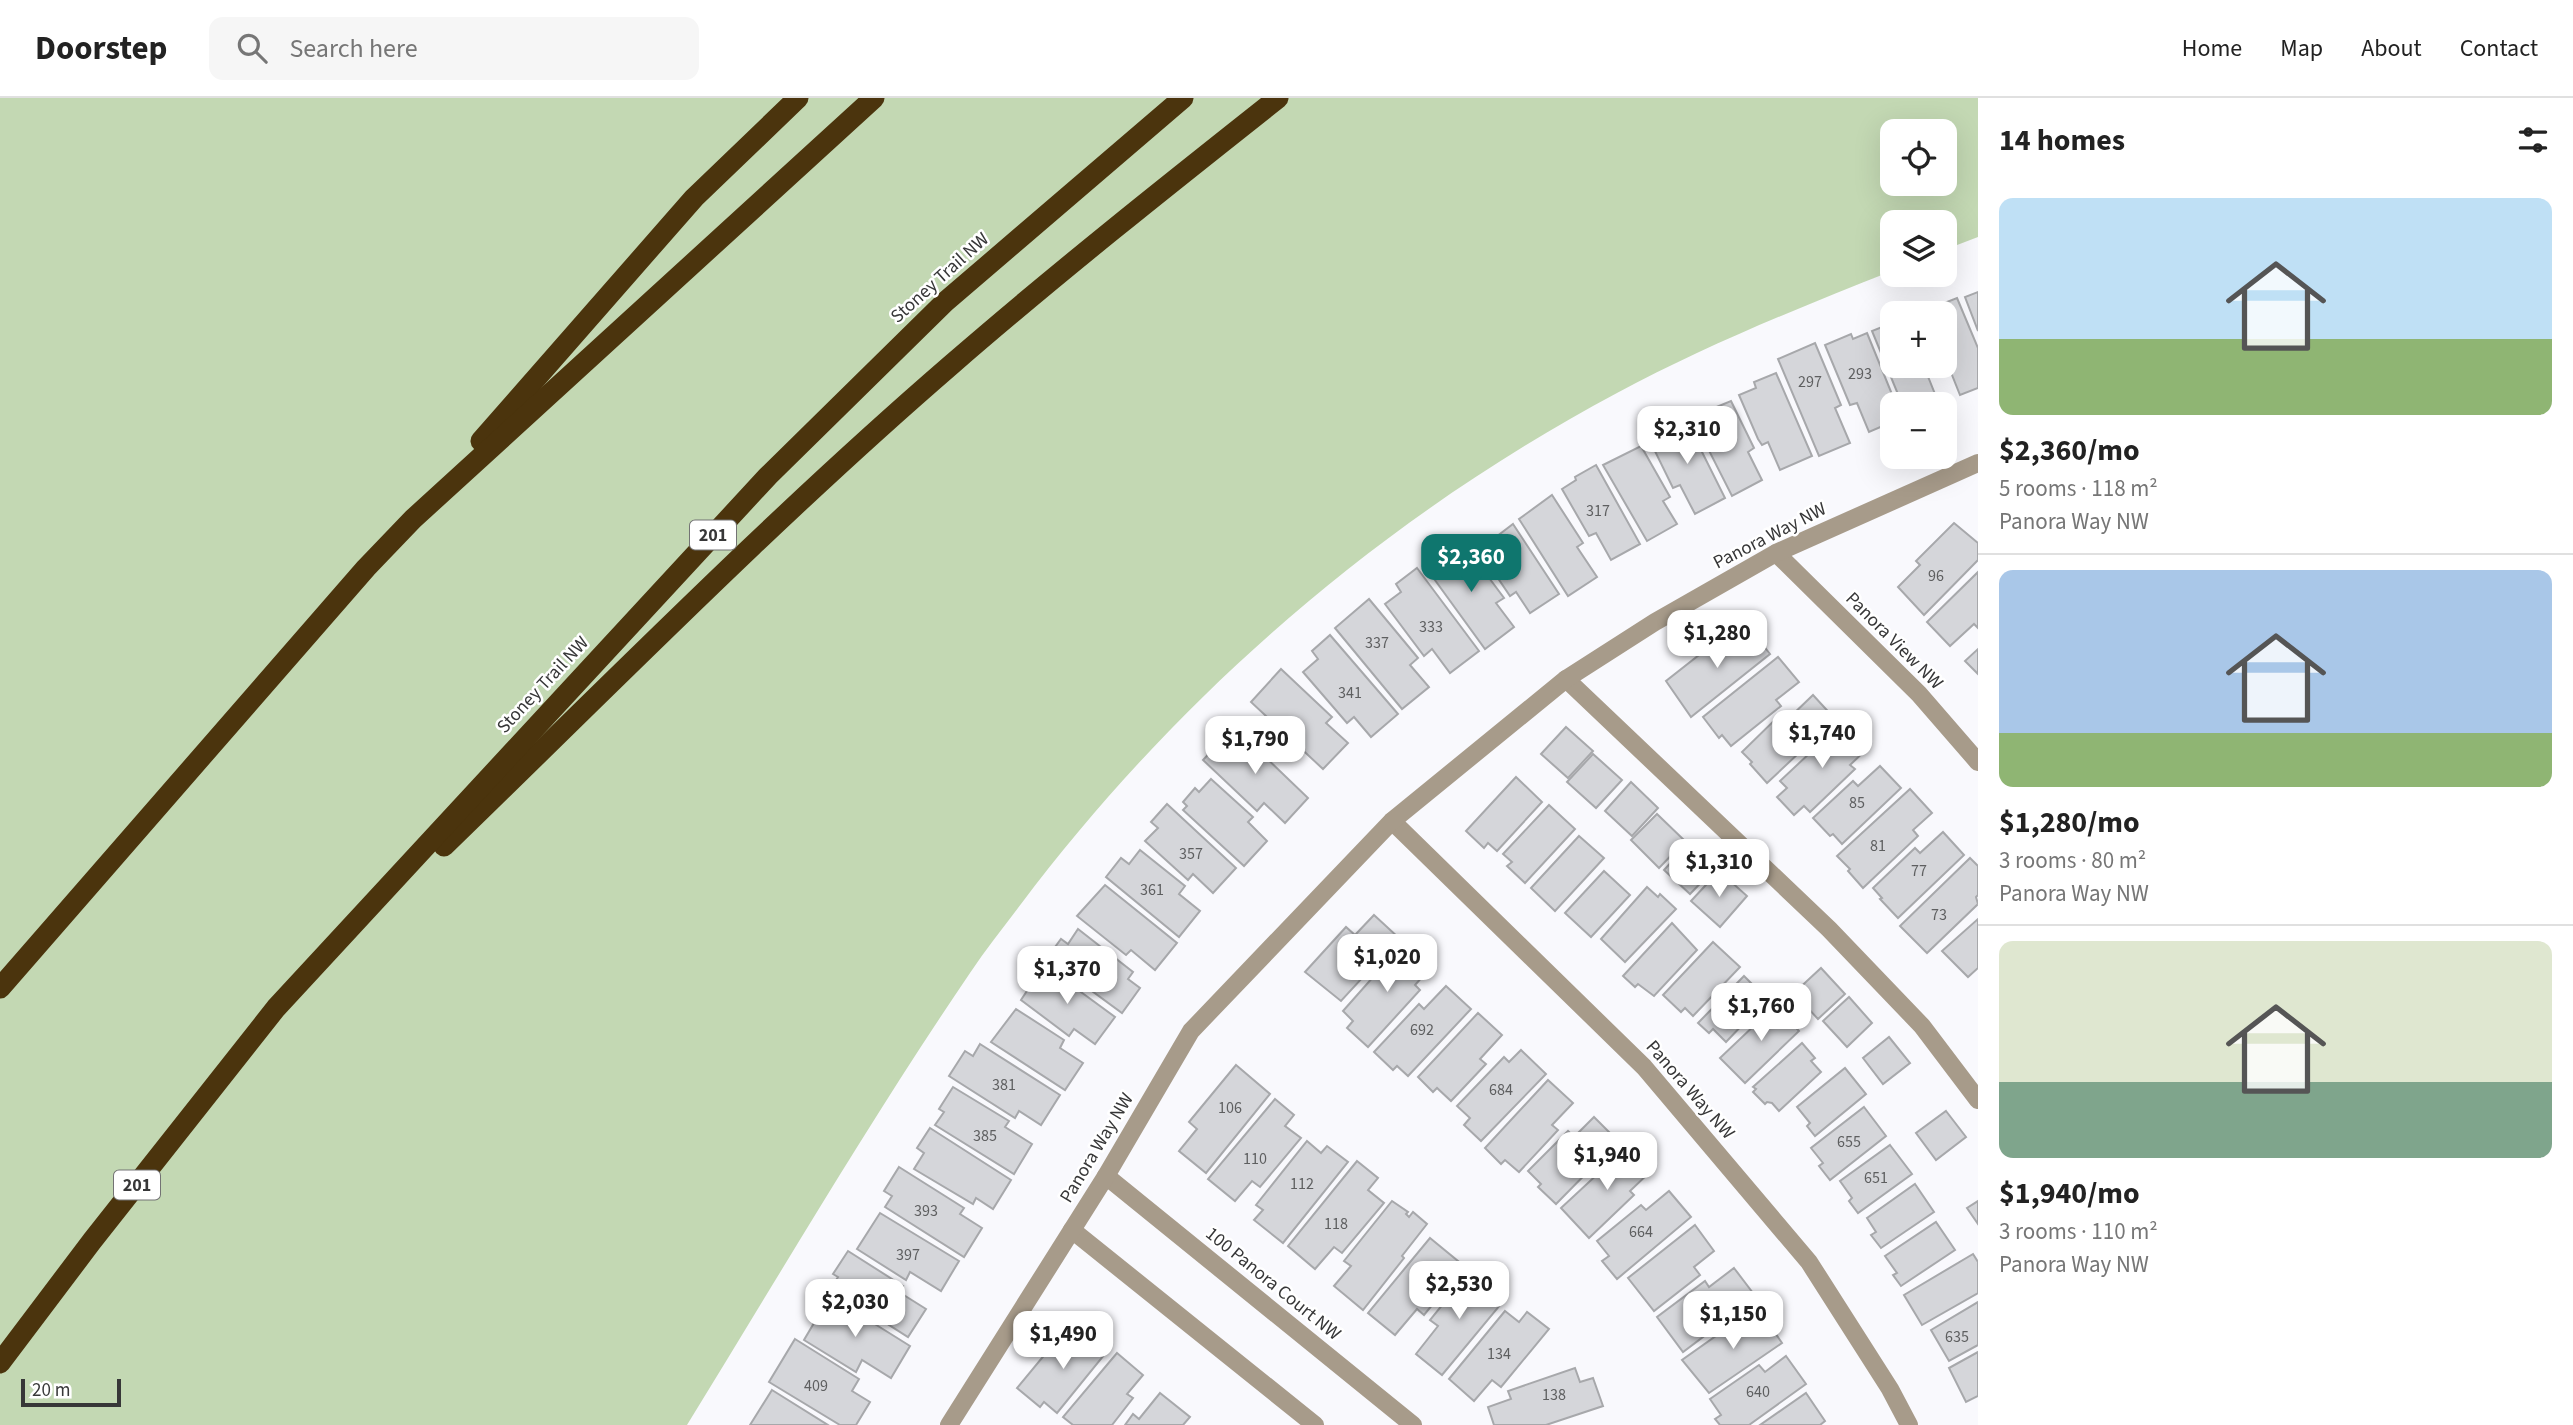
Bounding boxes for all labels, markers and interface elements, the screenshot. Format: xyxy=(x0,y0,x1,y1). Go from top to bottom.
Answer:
search box xyxy=(209,17,699,80)
text: Doorstep xyxy=(35,25,167,72)
icon: search xyxy=(233,29,271,67)
text: Search here xyxy=(289,30,418,67)
text: Home xyxy=(2182,31,2242,66)
text: Map xyxy=(2280,31,2323,66)
text: About xyxy=(2361,31,2422,66)
text: Contact xyxy=(2460,31,2538,66)
map controls xyxy=(1880,119,1957,469)
button: locate xyxy=(1880,119,1957,196)
text: 14 homes xyxy=(1999,119,2125,162)
icon: filters xyxy=(2514,121,2552,159)
button: layers xyxy=(1880,210,1957,287)
street label: Stoney Trail NW xyxy=(885,226,995,330)
icon: home xyxy=(2213,243,2339,369)
button: + xyxy=(1880,301,1957,378)
house number: 293 xyxy=(1848,363,1872,385)
house number: 297 xyxy=(1798,371,1822,393)
button: − xyxy=(1880,392,1957,469)
pin: $2,310 xyxy=(1630,406,1744,466)
text: $2,310 xyxy=(1653,412,1721,445)
text: $2,360/mo xyxy=(1999,429,2140,472)
text: 5 rooms · 118 m² xyxy=(1999,472,2158,505)
street label: Panora Way NW xyxy=(1709,496,1831,576)
house number: 317 xyxy=(1586,500,1610,522)
text: Panora Way NW xyxy=(1999,505,2149,538)
road number: 201 xyxy=(690,520,736,550)
pin: $2,360 xyxy=(1414,534,1528,594)
text: $2,360 xyxy=(1437,540,1505,573)
house number: 96 xyxy=(1928,565,1944,587)
street label: Panora View NW xyxy=(1839,586,1949,696)
pin: $1,280 xyxy=(1660,610,1774,670)
icon: home xyxy=(2213,615,2339,741)
house number: 333 xyxy=(1419,616,1443,638)
text: $1,280 xyxy=(1683,616,1751,649)
street label: Stoney Trail NW xyxy=(491,630,595,740)
house number: 337 xyxy=(1365,632,1389,654)
house number: 341 xyxy=(1338,682,1362,704)
pin: $1,740 xyxy=(1765,710,1879,770)
pin: $1,790 xyxy=(1198,716,1312,776)
text: $1,740 xyxy=(1788,716,1856,749)
text: $1,790 xyxy=(1221,722,1289,755)
house number: 85 xyxy=(1849,792,1865,814)
text: $1,280/mo xyxy=(1999,801,2140,844)
house number: 81 xyxy=(1870,835,1886,857)
pin: $1,310 xyxy=(1662,840,1776,899)
house number: 357 xyxy=(1179,843,1203,865)
text: 3 rooms · 80 m² xyxy=(1999,844,2146,877)
text: $1,310 xyxy=(1685,845,1753,878)
house number: 77 xyxy=(1911,860,1927,882)
text: Panora Way NW xyxy=(1999,877,2149,910)
house number: 361 xyxy=(1140,879,1164,901)
house number: 73 xyxy=(1931,904,1947,926)
pin: $1,020 xyxy=(1330,934,1444,994)
text: $1,020 xyxy=(1353,940,1421,973)
pin: $1,370 xyxy=(1010,946,1124,1006)
text: $1,370 xyxy=(1033,952,1101,985)
pin: $1,760 xyxy=(1704,984,1818,1043)
icon: home xyxy=(2213,986,2339,1112)
text: $1,760 xyxy=(1727,989,1795,1022)
house number: 692 xyxy=(1410,1019,1434,1041)
street label: Panora Way NW xyxy=(1639,1034,1741,1146)
house number: 381 xyxy=(992,1074,1016,1096)
house number: 684 xyxy=(1489,1079,1513,1101)
street label: Panora Way NW xyxy=(1054,1088,1140,1208)
house number: 106 xyxy=(1218,1097,1242,1119)
house number: 385 xyxy=(973,1125,997,1147)
house number: 655 xyxy=(1837,1131,1861,1153)
pin: $1,940 xyxy=(1550,1132,1664,1192)
text: $1,940 xyxy=(1573,1138,1641,1171)
house number: 110 xyxy=(1243,1148,1267,1170)
house number: 651 xyxy=(1864,1167,1888,1189)
road number: 201 xyxy=(114,1170,160,1200)
text: $1,940/mo xyxy=(1999,1172,2140,1215)
house number: 112 xyxy=(1290,1173,1314,1195)
house number: 393 xyxy=(914,1200,938,1222)
house number: 118 xyxy=(1324,1213,1348,1235)
text: 3 rooms · 110 m² xyxy=(1999,1215,2158,1248)
street label: 100 Panora Court NW xyxy=(1199,1221,1347,1347)
house number: 664 xyxy=(1629,1221,1653,1243)
house number: 397 xyxy=(896,1244,920,1266)
text: Panora Way NW xyxy=(1999,1248,2149,1281)
pin: $2,530 xyxy=(1402,1262,1516,1321)
text: $2,530 xyxy=(1425,1267,1493,1300)
pin: $2,030 xyxy=(798,1280,912,1339)
text: $2,030 xyxy=(821,1285,889,1318)
pin: $1,150 xyxy=(1676,1292,1790,1351)
text: $1,150 xyxy=(1699,1297,1767,1330)
pin: $1,490 xyxy=(1006,1312,1120,1371)
text: $1,490 xyxy=(1029,1317,1097,1350)
house number: 635 xyxy=(1945,1326,1969,1348)
house number: 134 xyxy=(1487,1343,1511,1365)
house number: 409 xyxy=(804,1375,828,1397)
scale bar xyxy=(21,1376,121,1408)
text: 20 m xyxy=(32,1377,70,1404)
house number: 640 xyxy=(1746,1381,1770,1403)
house number: 138 xyxy=(1542,1384,1566,1406)

